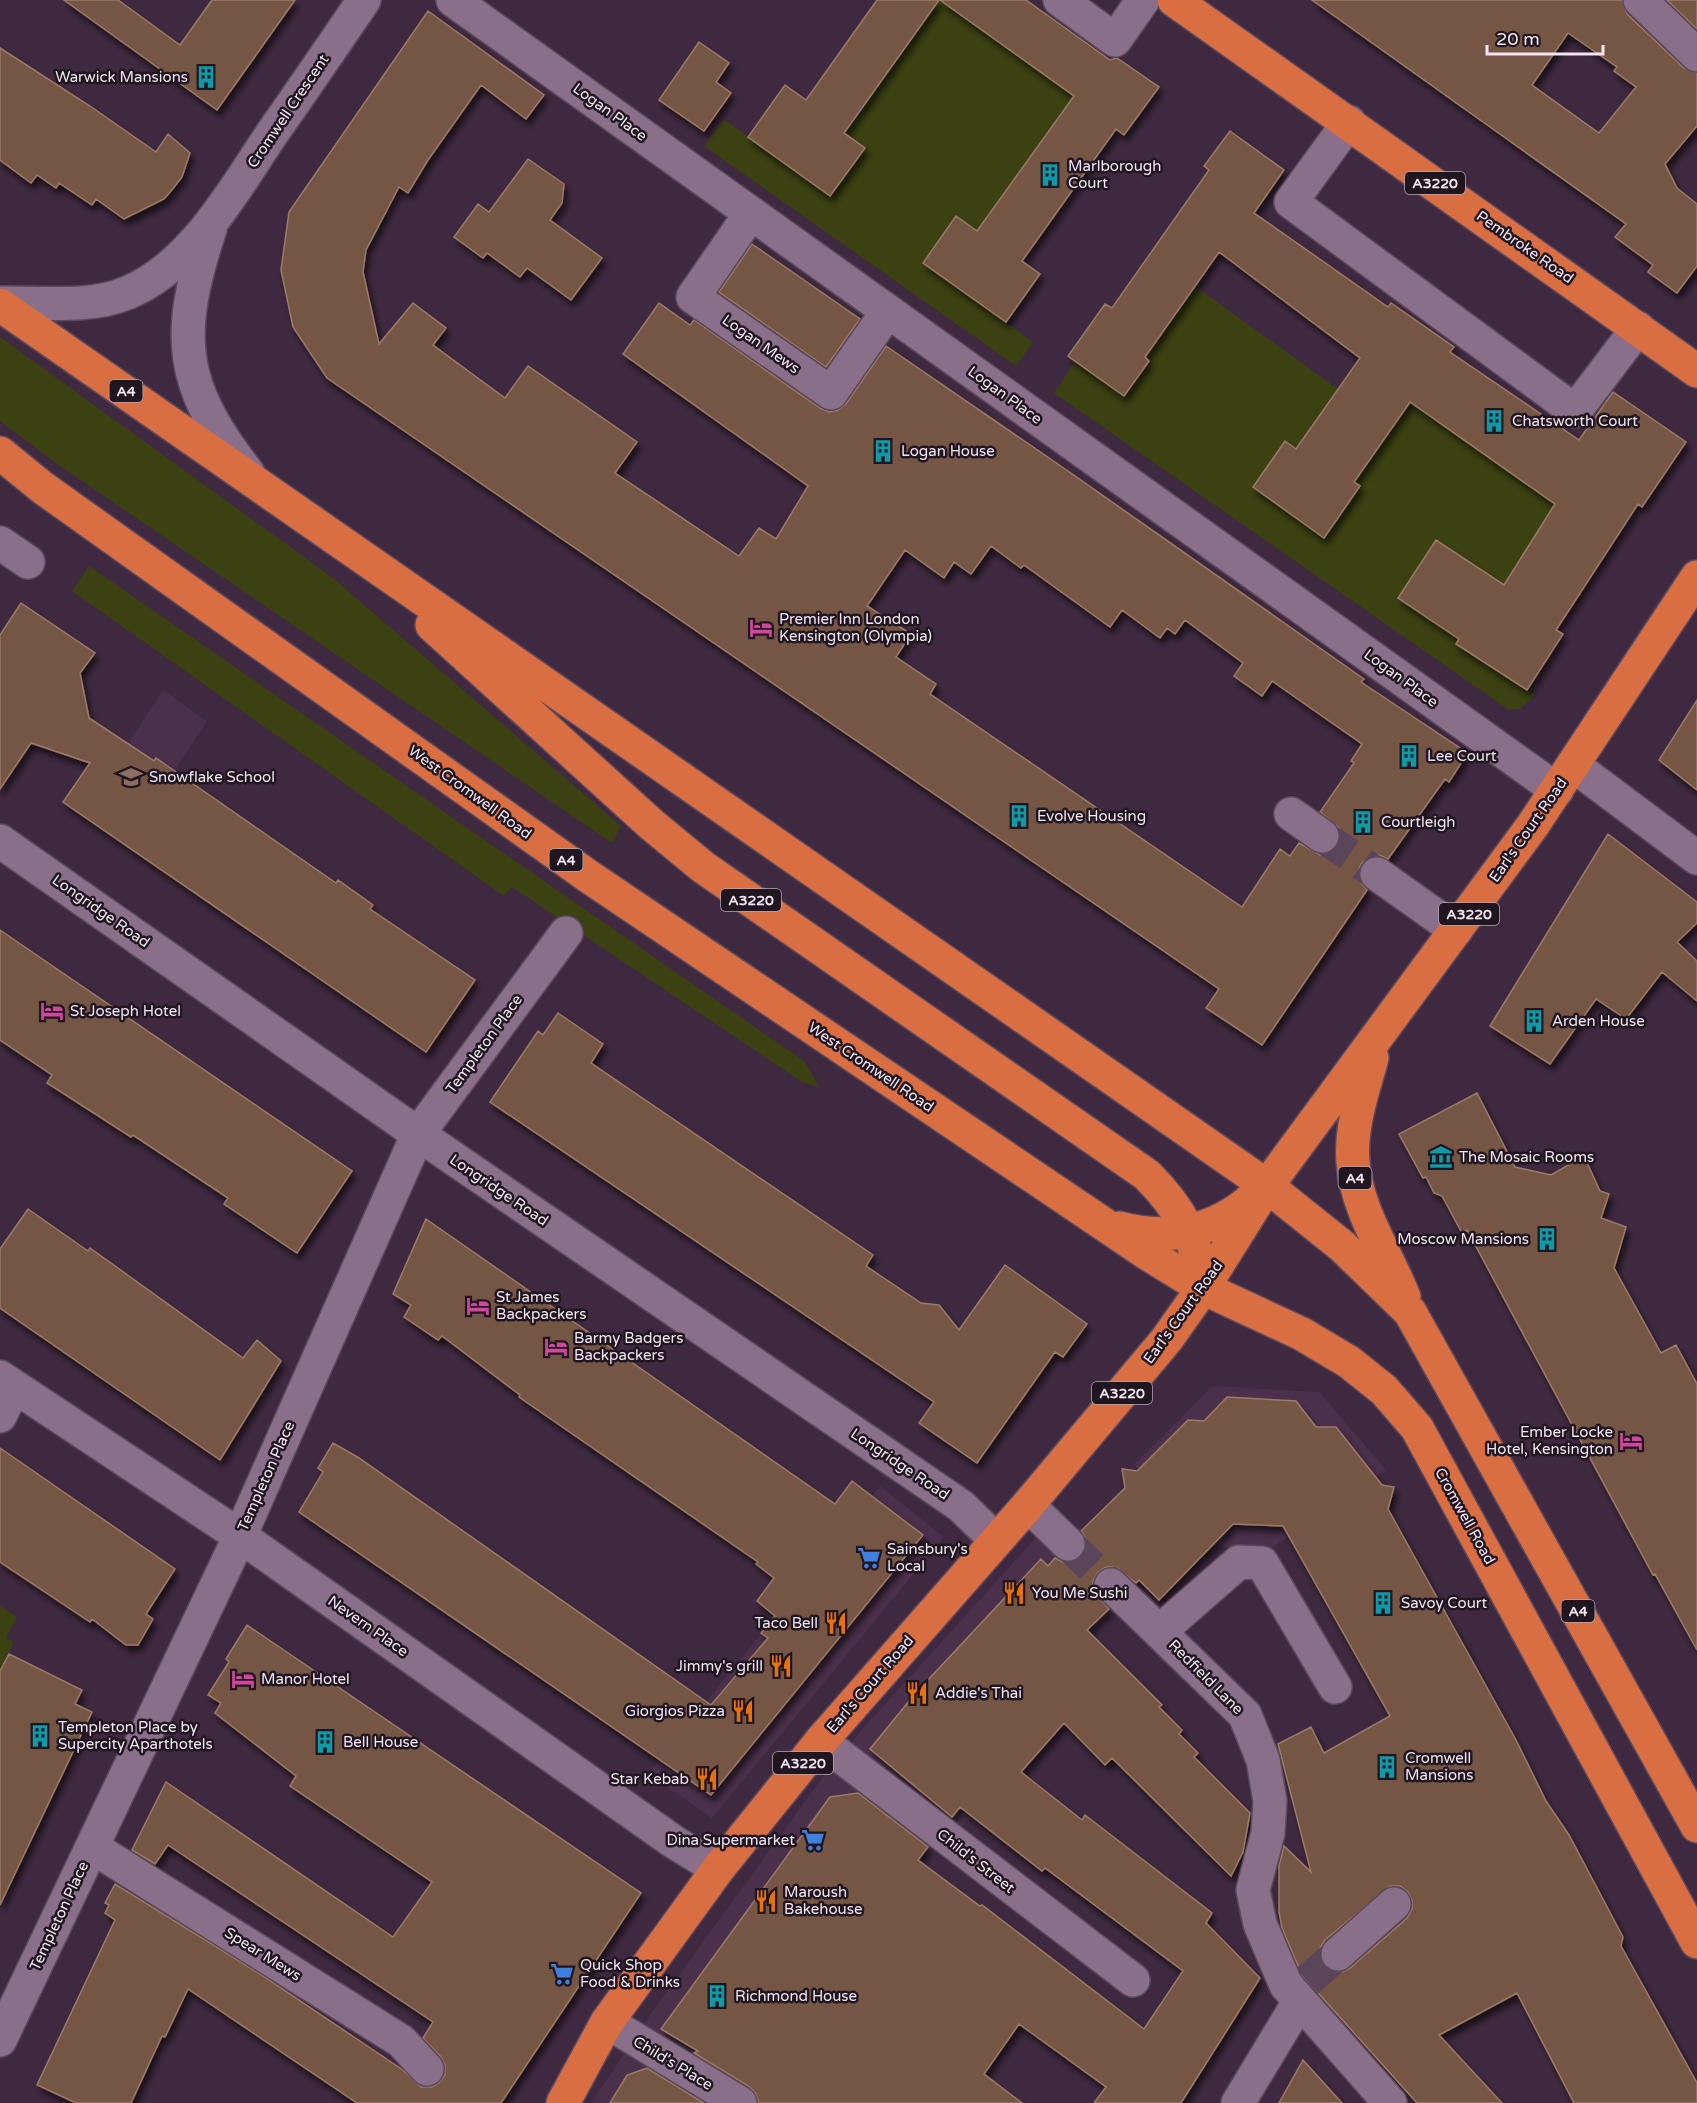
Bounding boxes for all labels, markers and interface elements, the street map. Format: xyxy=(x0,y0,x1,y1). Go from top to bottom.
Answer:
scale bar xyxy=(1487,18,1602,56)
text: 20 m xyxy=(1496,28,1540,50)
street label: Cromwell Crescent xyxy=(243,51,333,171)
building icon: Warwick Mansions xyxy=(193,64,219,90)
place label: Warwick Mansions xyxy=(55,68,188,86)
street label: Logan Place xyxy=(569,79,651,145)
place label: Marlborough Court xyxy=(1068,157,1161,192)
building icon: Marlborough Court xyxy=(1037,162,1063,188)
road number: A3220 xyxy=(1405,172,1465,194)
street label: Pembroke Road xyxy=(1473,207,1577,287)
street label: Logan Mews xyxy=(719,311,803,377)
street label: Logan Place xyxy=(964,362,1046,428)
road number: A4 xyxy=(110,380,142,402)
building icon: Chatsworth Court xyxy=(1481,408,1507,434)
place label: Chatsworth Court xyxy=(1512,412,1638,430)
building icon: Logan House xyxy=(870,438,896,464)
place label: Logan House xyxy=(901,442,995,460)
place label: Premier Inn London Kensington (Olympia) xyxy=(779,610,932,645)
hotel icon: Premier Inn London Kensington (Olympia) xyxy=(748,615,774,641)
street label: Logan Place xyxy=(1360,645,1442,711)
street label: West Cromwell Road xyxy=(405,741,535,843)
building icon: Lee Court xyxy=(1396,743,1422,769)
place label: Lee Court xyxy=(1427,747,1497,765)
school or university icon: Snowflake School xyxy=(118,764,144,790)
place label: Snowflake School xyxy=(149,768,275,786)
street label: Earl's Court Road xyxy=(1485,774,1571,886)
building icon: Evolve Housing xyxy=(1006,803,1032,829)
place label: Evolve Housing xyxy=(1037,807,1146,825)
building icon: Courtleigh xyxy=(1350,809,1376,835)
place label: Courtleigh xyxy=(1381,813,1455,831)
road number: A4 xyxy=(550,849,582,871)
street label: Longridge Road xyxy=(49,871,153,951)
road number: A3220 xyxy=(721,889,781,911)
road number: A3220 xyxy=(1439,903,1499,925)
street label: Templeton Place xyxy=(442,991,526,1097)
hotel icon: St Joseph Hotel xyxy=(39,998,65,1024)
place label: St Joseph Hotel xyxy=(70,1002,181,1020)
building icon: Arden House xyxy=(1521,1008,1547,1034)
place label: Arden House xyxy=(1552,1012,1645,1030)
street label: West Cromwell Road xyxy=(805,1018,937,1116)
museum icon: The Mosaic Rooms xyxy=(1428,1144,1454,1170)
place label: The Mosaic Rooms xyxy=(1459,1148,1594,1166)
street label: Longridge Road xyxy=(446,1150,552,1230)
road number: A4 xyxy=(1338,1167,1372,1189)
building icon: Moscow Mansions xyxy=(1534,1226,1560,1252)
place label: Moscow Mansions xyxy=(1397,1230,1529,1248)
street label: Earl's Court Road xyxy=(1139,1257,1227,1367)
place label: St James Backpackers xyxy=(496,1288,586,1323)
hotel icon: St James Backpackers xyxy=(465,1293,491,1319)
place label: Barmy Badgers Backpackers xyxy=(574,1329,683,1364)
hotel icon: Barmy Badgers Backpackers xyxy=(543,1334,569,1360)
road number: A3220 xyxy=(1092,1382,1152,1404)
street label: Templeton Place xyxy=(234,1418,298,1534)
place label: Ember Locke Hotel, Kensington xyxy=(1486,1423,1613,1458)
street label: Longridge Road xyxy=(847,1424,953,1504)
hotel icon: Ember Locke Hotel, Kensington xyxy=(1618,1428,1644,1454)
street label: Cromwell Road xyxy=(1431,1464,1499,1568)
place label: Sainsbury's Local xyxy=(887,1540,968,1575)
supermarket icon: Sainsbury's Local xyxy=(856,1545,882,1571)
restaurant icon: You Me Sushi xyxy=(1001,1580,1027,1606)
place label: You Me Sushi xyxy=(1032,1584,1128,1602)
building icon: Savoy Court xyxy=(1370,1590,1396,1616)
street label: Nevern Place xyxy=(324,1592,412,1660)
place label: Savoy Court xyxy=(1401,1594,1488,1612)
road number: A4 xyxy=(1562,1600,1594,1622)
restaurant icon: Taco Bell xyxy=(823,1610,849,1636)
place label: Taco Bell xyxy=(754,1614,818,1632)
street label: Earl's Court Road xyxy=(823,1632,917,1736)
street label: Redfield Lane xyxy=(1165,1636,1247,1718)
restaurant icon: Jimmy's grill xyxy=(768,1653,794,1679)
place label: Jimmy's grill xyxy=(676,1657,763,1675)
hotel icon: Manor Hotel xyxy=(230,1666,256,1692)
place label: Manor Hotel xyxy=(261,1670,350,1688)
restaurant icon: Addie's Thai xyxy=(904,1680,930,1706)
place label: Addie's Thai xyxy=(935,1684,1022,1702)
restaurant icon: Giorgios Pizza xyxy=(730,1698,756,1724)
place label: Giorgios Pizza xyxy=(625,1702,725,1720)
place label: Templeton Place by Supercity Aparthotels xyxy=(58,1718,213,1753)
building icon: Templeton Place by Supercity Aparthotels xyxy=(27,1723,53,1749)
building icon: Bell House xyxy=(312,1729,338,1755)
place label: Bell House xyxy=(343,1733,418,1751)
place label: Cromwell Mansions xyxy=(1405,1749,1473,1784)
road number: A3220 xyxy=(773,1752,833,1774)
building icon: Cromwell Mansions xyxy=(1374,1754,1400,1780)
restaurant icon: Star Kebab xyxy=(694,1766,720,1792)
place label: Star Kebab xyxy=(610,1770,689,1788)
street label: Child's Street xyxy=(934,1825,1019,1897)
supermarket icon: Dina Supermarket xyxy=(800,1827,826,1853)
place label: Dina Supermarket xyxy=(667,1831,795,1849)
street label: Templeton Place xyxy=(26,1858,92,1974)
place label: Maroush Bakehouse xyxy=(784,1883,862,1918)
restaurant icon: Maroush Bakehouse xyxy=(753,1888,779,1914)
street label: Spear Mews xyxy=(221,1923,305,1985)
place label: Quick Shop Food & Drinks xyxy=(580,1956,680,1991)
supermarket icon: Quick Shop Food & Drinks xyxy=(549,1961,575,1987)
building icon: Richmond House xyxy=(704,1983,730,2009)
place label: Richmond House xyxy=(735,1987,857,2005)
street label: Child's Place xyxy=(630,2032,716,2094)

